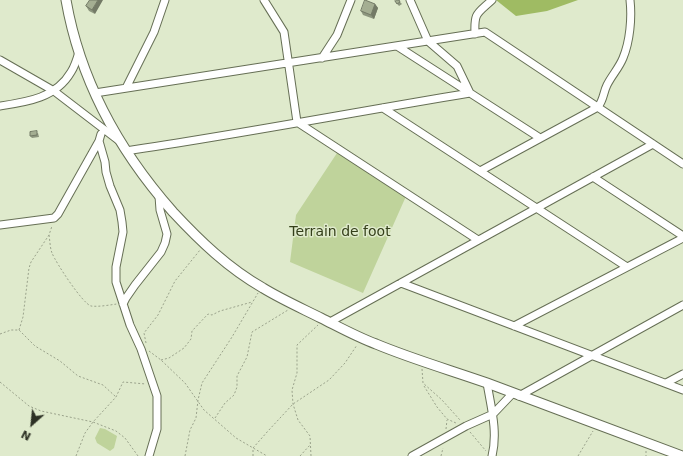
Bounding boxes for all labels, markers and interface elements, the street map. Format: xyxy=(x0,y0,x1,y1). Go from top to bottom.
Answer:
park label: Terrain de foot xyxy=(289,224,391,240)
north arrow xyxy=(12,404,52,444)
text: N xyxy=(19,427,33,443)

